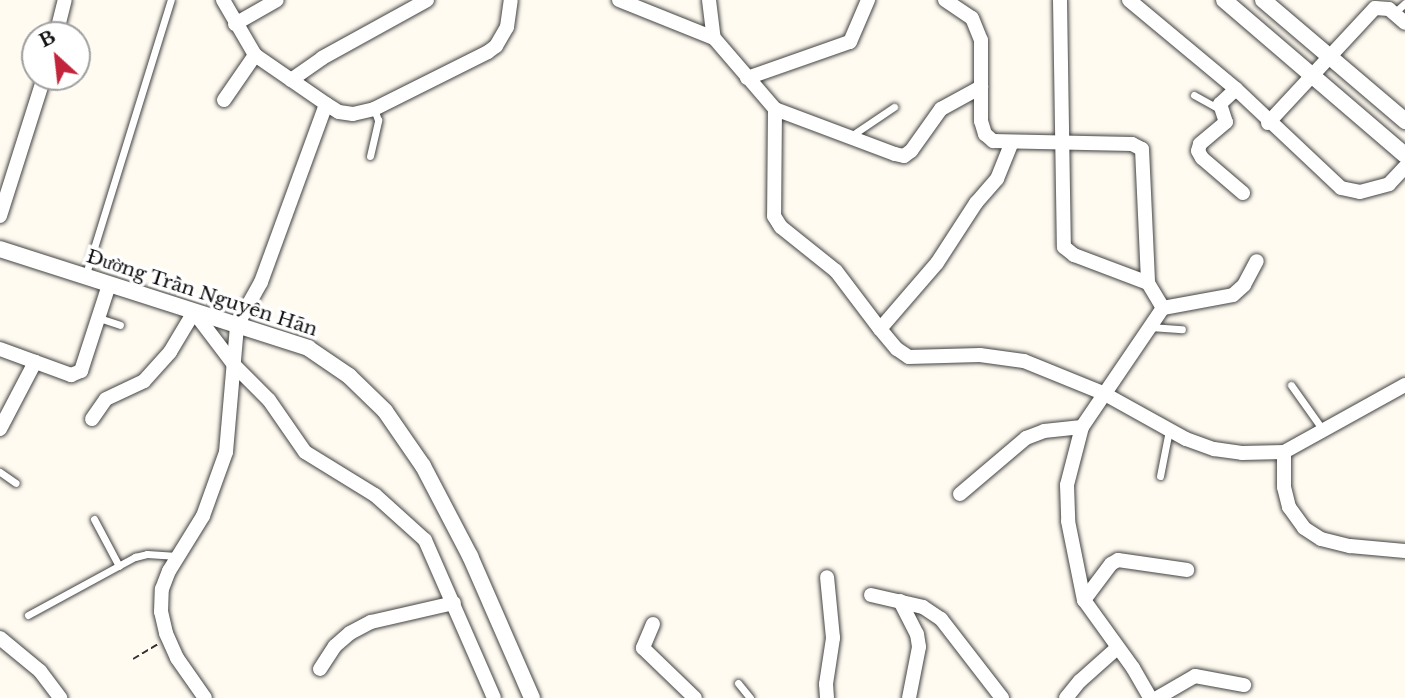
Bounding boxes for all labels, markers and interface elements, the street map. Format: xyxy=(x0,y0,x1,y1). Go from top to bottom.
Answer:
north arrow xyxy=(21,21,91,91)
text: B xyxy=(35,25,59,52)
street label: Đường Trần Nguyên Hãn xyxy=(83,245,321,341)

